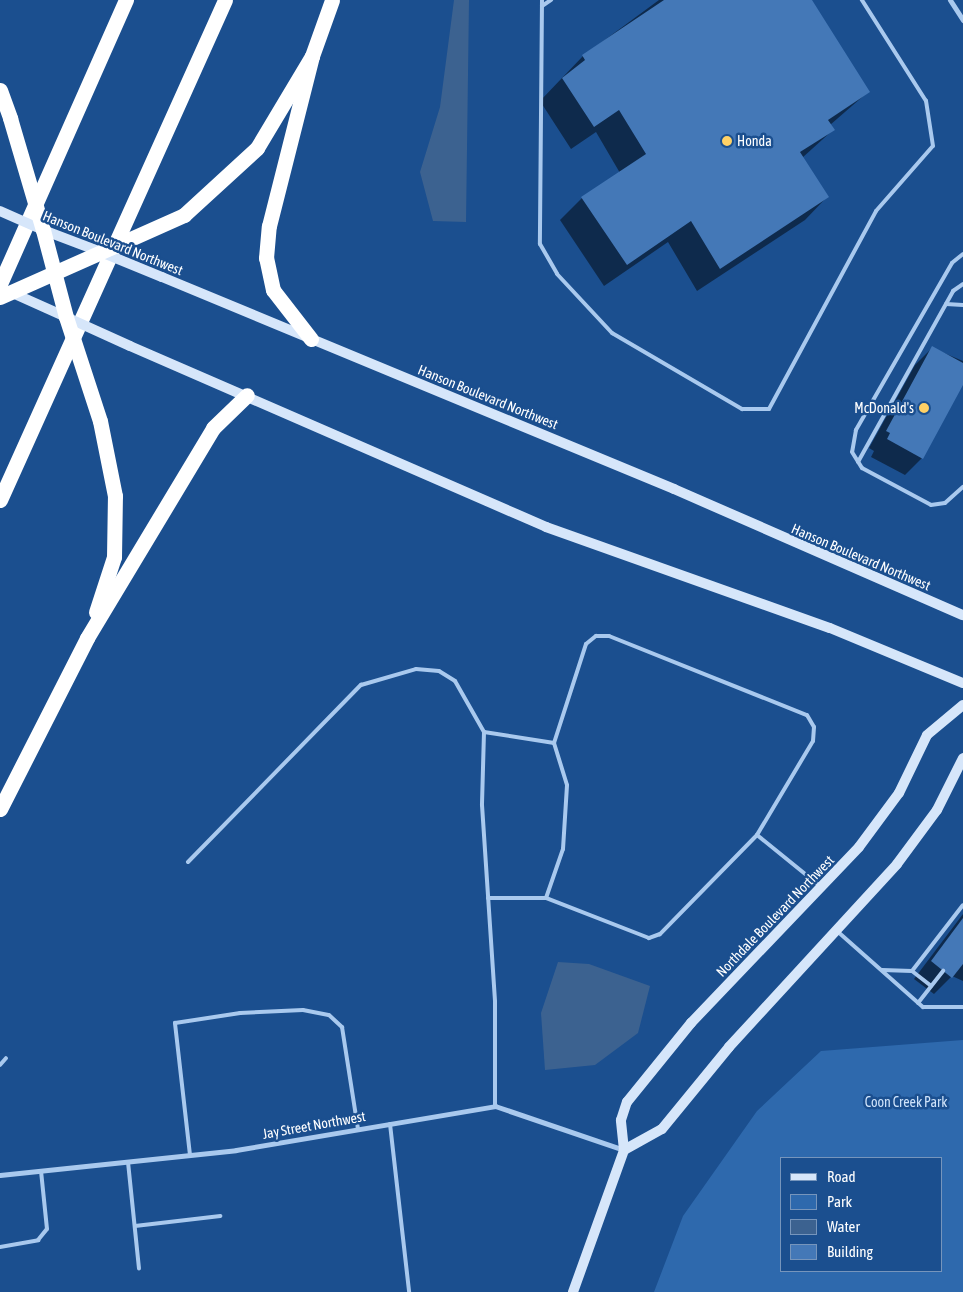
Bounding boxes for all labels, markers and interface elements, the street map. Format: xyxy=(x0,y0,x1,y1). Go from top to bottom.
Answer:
place label: Honda xyxy=(737,133,772,149)
marker: Honda xyxy=(721,135,733,147)
street label: Hanson Boulevard Northwest xyxy=(41,207,185,279)
street label: Hanson Boulevard Northwest xyxy=(416,361,560,433)
place label: McDonald's xyxy=(854,400,914,416)
marker: McDonald's xyxy=(918,402,930,414)
street label: Hanson Boulevard Northwest xyxy=(789,520,933,594)
street label: Northdale Boulevard Northwest xyxy=(713,852,837,980)
park label: Coon Creek Park xyxy=(865,1094,947,1110)
street label: Jay Street Northwest xyxy=(261,1108,367,1142)
legend xyxy=(780,1157,943,1272)
text: Road xyxy=(827,1168,856,1185)
text: Park xyxy=(827,1193,852,1210)
text: Water xyxy=(827,1218,860,1235)
text: Building xyxy=(827,1243,873,1260)

